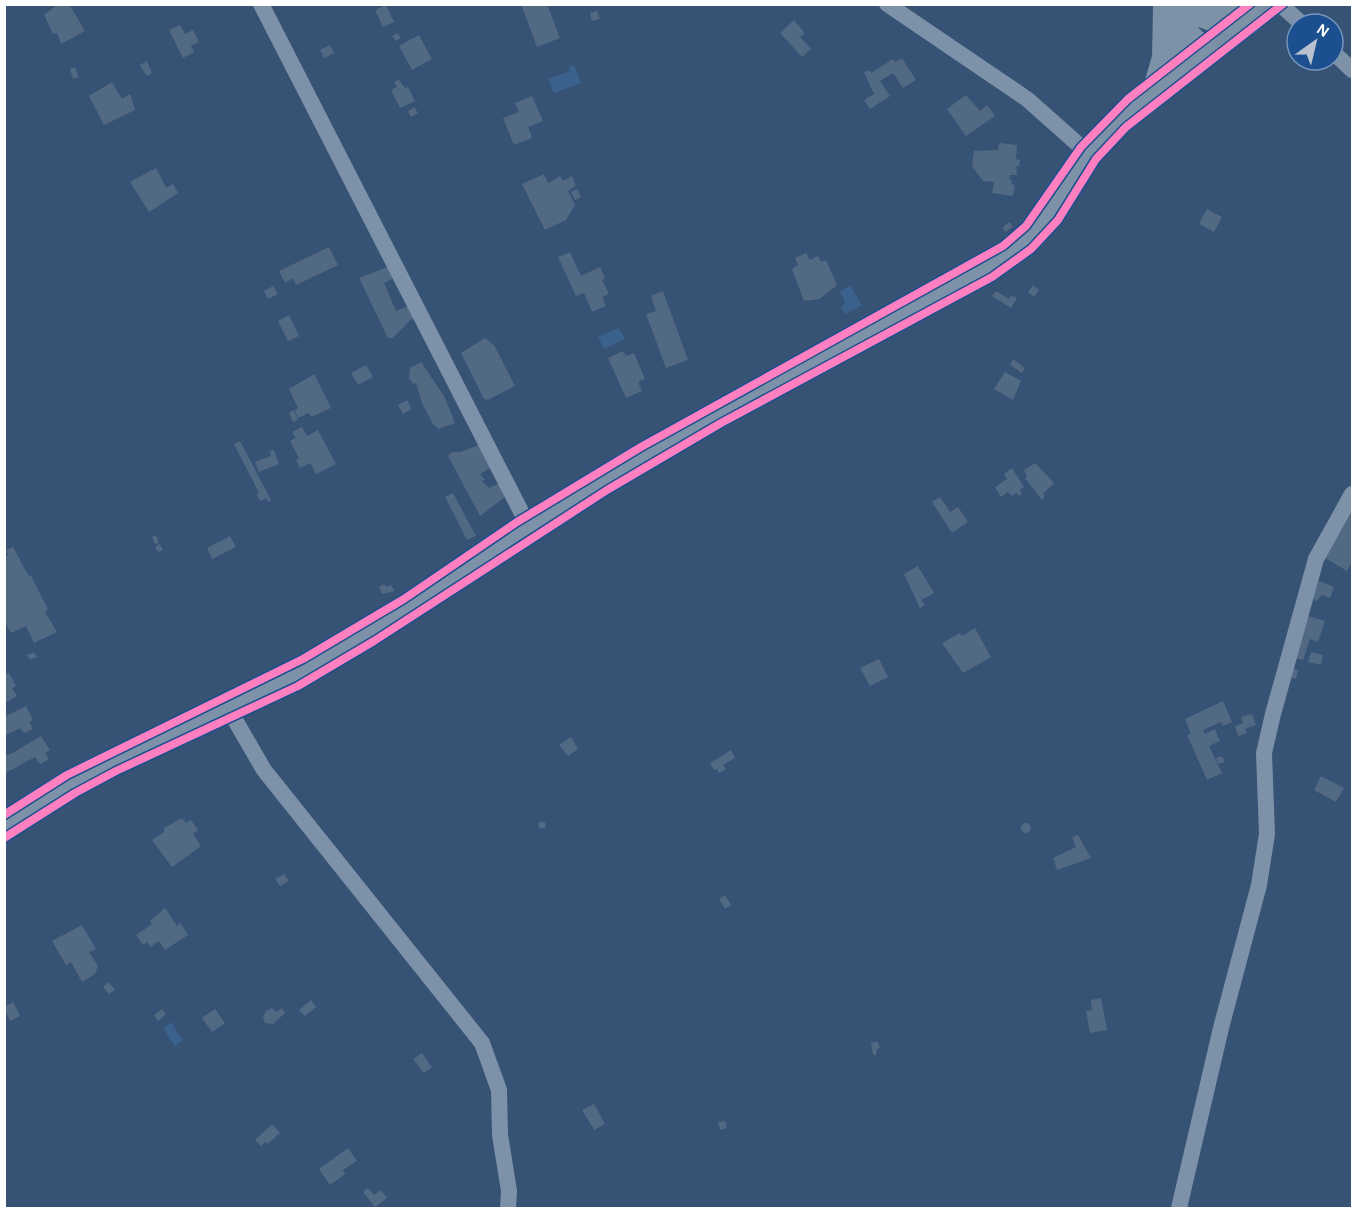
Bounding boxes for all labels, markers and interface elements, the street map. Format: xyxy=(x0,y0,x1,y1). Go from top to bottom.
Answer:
north arrow xyxy=(1285,12,1345,72)
text: N xyxy=(1314,21,1332,40)

